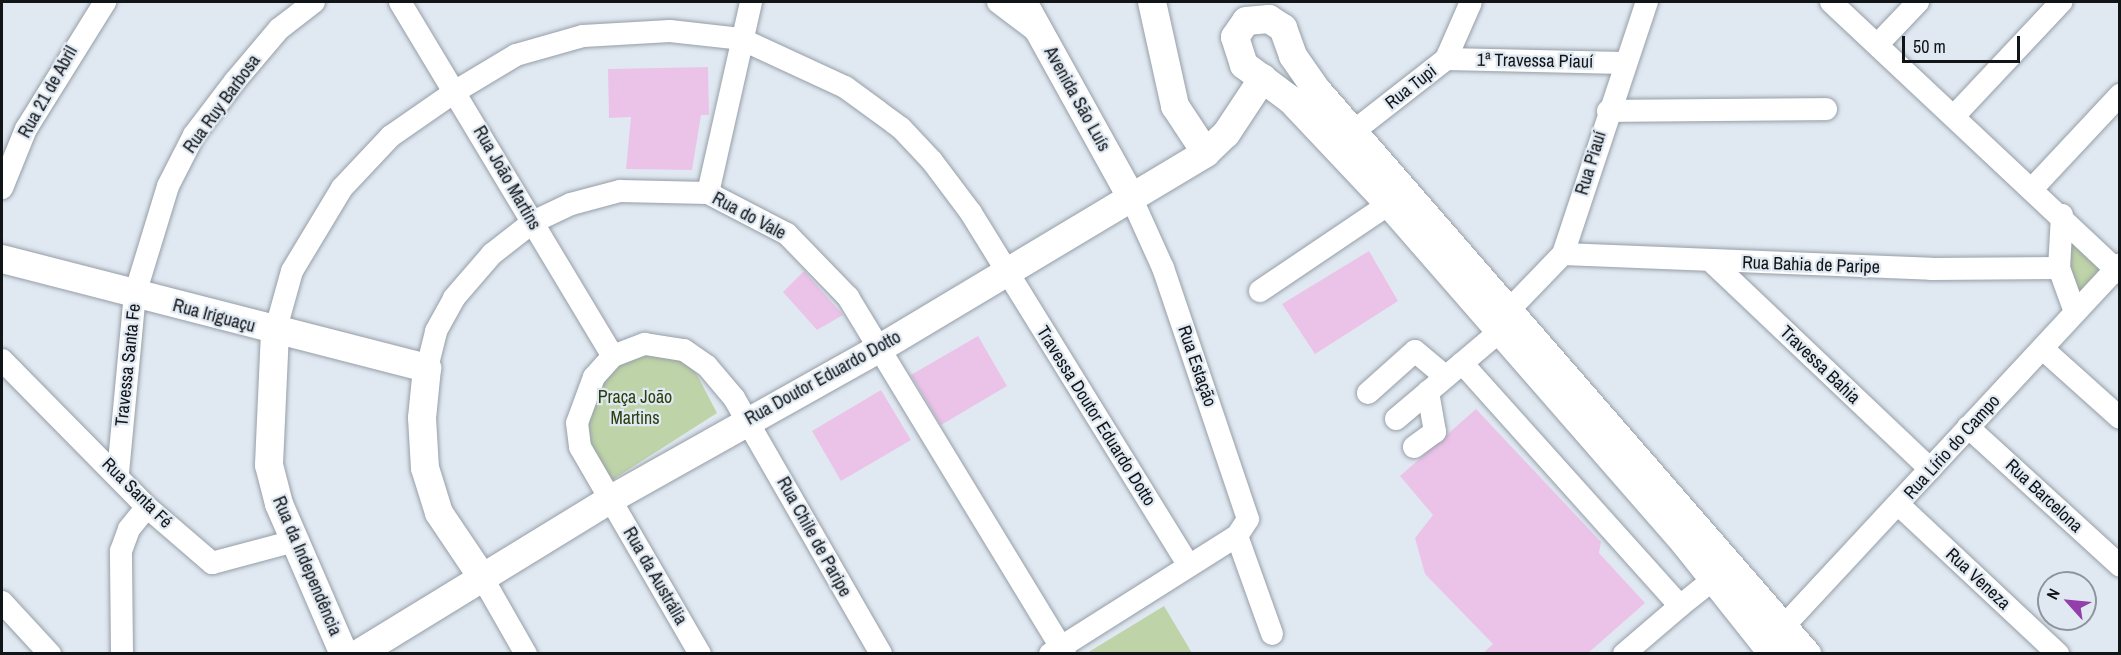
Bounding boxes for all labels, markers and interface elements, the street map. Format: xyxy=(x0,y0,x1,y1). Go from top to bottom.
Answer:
scale bar xyxy=(1905,24,2024,62)
text: 50 m xyxy=(1913,34,1946,59)
street label: Rua 21 de Abril xyxy=(14,42,82,142)
street label: Avenida São Luís xyxy=(1039,43,1115,155)
street label: 1ª Travessa Piauí xyxy=(1477,49,1593,73)
street label: Rua Ruy Barbosa xyxy=(179,51,265,157)
street label: Rua Tupi xyxy=(1381,60,1441,114)
street label: Rua João Martins xyxy=(469,122,545,234)
street label: Rua Piauí xyxy=(1571,128,1611,198)
street label: Rua do Vale xyxy=(709,188,789,244)
street label: Rua Bahia de Paripe xyxy=(1742,252,1880,278)
street label: Rua Iriguaçu xyxy=(170,295,258,337)
street label: Travessa Santa Fe xyxy=(111,302,145,428)
street label: Travessa Doutor Eduardo Dotto xyxy=(1032,322,1160,510)
street label: Travessa Bahia xyxy=(1776,322,1864,408)
street label: Rua Estação xyxy=(1173,323,1221,409)
street label: Rua Doutor Eduardo Dotto xyxy=(741,326,905,430)
park label: Praça João Martins xyxy=(598,387,672,430)
street label: Rua Lírio do Campo xyxy=(1900,390,2004,504)
street label: Rua Santa Fé xyxy=(97,453,177,533)
street label: Rua Barcelona xyxy=(2001,455,2087,537)
street label: Rua Chile de Paripe xyxy=(772,473,856,601)
street label: Rua da Independência xyxy=(268,493,346,639)
street label: Rua da Austrália xyxy=(618,523,692,629)
street label: Rua Veneza xyxy=(1941,544,2015,614)
north arrow xyxy=(2037,571,2097,631)
text: N xyxy=(2041,585,2065,603)

